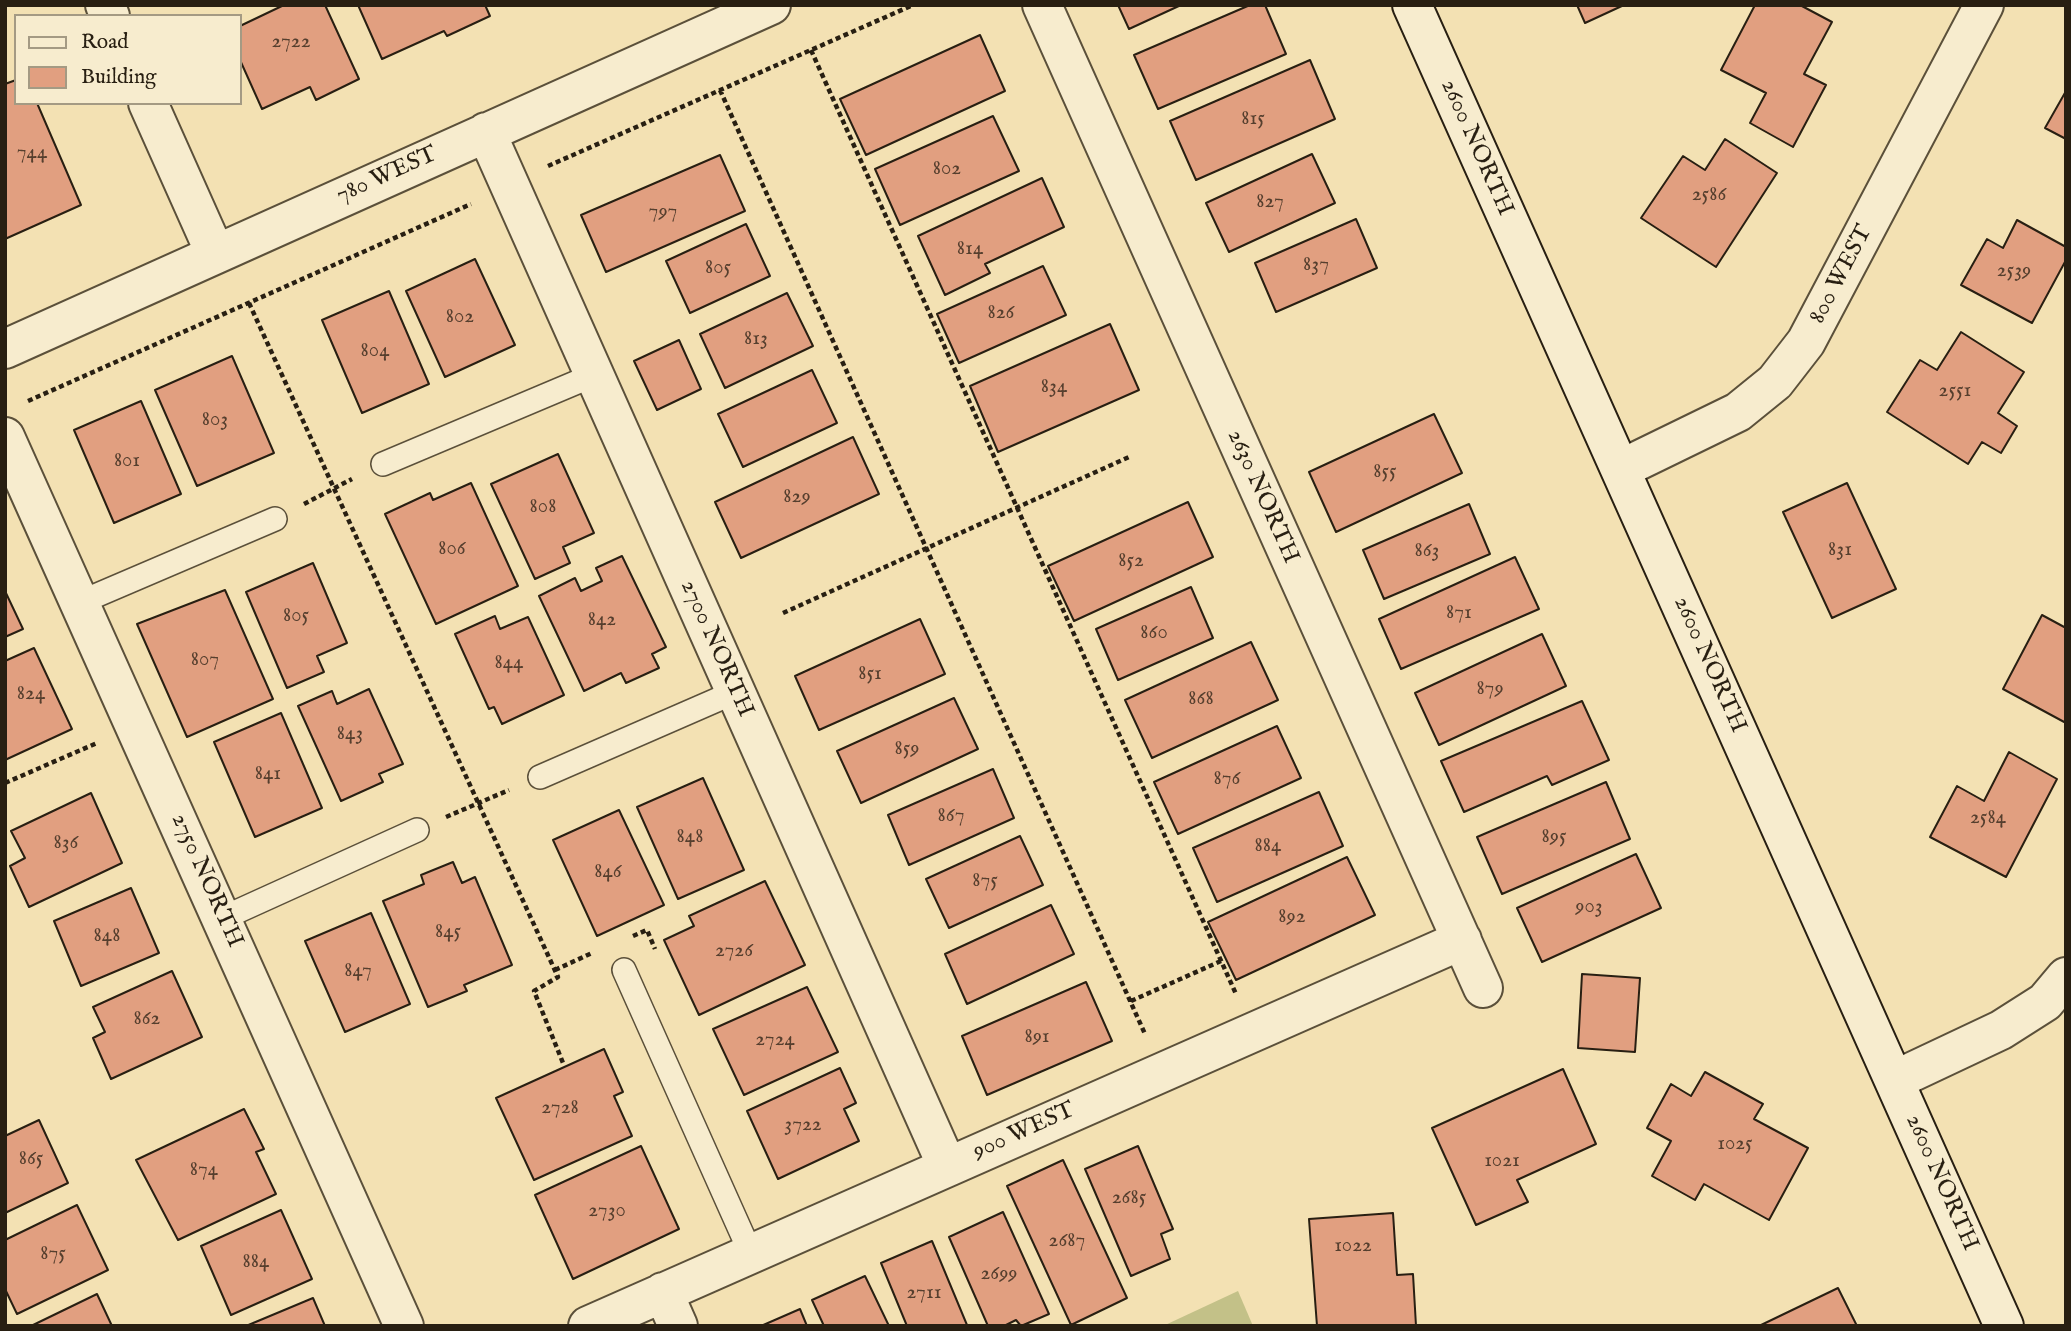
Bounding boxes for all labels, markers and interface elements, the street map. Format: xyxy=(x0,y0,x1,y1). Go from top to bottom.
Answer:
legend xyxy=(14,14,242,105)
text: Road xyxy=(81,29,128,56)
house number: 2722 xyxy=(271,30,311,56)
text: Building xyxy=(81,64,156,91)
street label: 2600 NORTH xyxy=(1433,75,1519,221)
house number: 815 xyxy=(1241,107,1265,133)
house number: 744 xyxy=(17,141,47,167)
street label: 780 WEST xyxy=(332,141,442,211)
house number: 802 xyxy=(933,157,961,183)
house number: 2586 xyxy=(1692,183,1726,209)
house number: 827 xyxy=(1256,190,1284,216)
house number: 797 xyxy=(649,200,677,226)
street label: 800 WEST xyxy=(1804,221,1880,329)
house number: 814 xyxy=(957,237,983,263)
house number: 837 xyxy=(1303,253,1329,279)
house number: 805 xyxy=(705,256,731,282)
house number: 2539 xyxy=(1997,259,2031,285)
house number: 826 xyxy=(988,301,1014,327)
house number: 802 xyxy=(446,305,474,331)
house number: 813 xyxy=(744,327,768,353)
house number: 804 xyxy=(361,339,389,365)
house number: 834 xyxy=(1041,375,1067,401)
house number: 2551 xyxy=(1939,379,1971,405)
house number: 803 xyxy=(202,408,228,434)
street label: 2630 NORTH xyxy=(1220,426,1304,568)
house number: 801 xyxy=(114,449,140,475)
house number: 855 xyxy=(1373,460,1397,486)
house number: 829 xyxy=(783,485,811,511)
house number: 808 xyxy=(530,495,556,521)
house number: 806 xyxy=(438,537,466,563)
house number: 831 xyxy=(1828,538,1852,564)
house number: 863 xyxy=(1415,539,1439,565)
house number: 852 xyxy=(1118,549,1144,575)
street label: 2700 NORTH xyxy=(673,576,759,722)
street label: 2600 NORTH xyxy=(1666,592,1752,738)
house number: 871 xyxy=(1446,601,1472,627)
house number: 805 xyxy=(283,604,309,630)
house number: 842 xyxy=(588,608,616,634)
house number: 860 xyxy=(1140,621,1168,647)
house number: 807 xyxy=(191,648,219,674)
house number: 844 xyxy=(495,651,523,677)
house number: 851 xyxy=(858,662,882,688)
house number: 879 xyxy=(1476,677,1504,703)
house number: 824 xyxy=(17,682,45,708)
house number: 868 xyxy=(1188,687,1214,713)
house number: 843 xyxy=(337,722,363,748)
house number: 859 xyxy=(894,737,920,763)
house number: 841 xyxy=(255,762,281,788)
house number: 876 xyxy=(1214,767,1240,793)
house number: 867 xyxy=(938,804,964,830)
house number: 2584 xyxy=(1970,806,2006,832)
street label: 2750 NORTH xyxy=(164,809,248,953)
house number: 848 xyxy=(677,825,703,851)
house number: 895 xyxy=(1541,825,1567,851)
house number: 836 xyxy=(54,831,78,857)
house number: 884 xyxy=(1255,834,1281,860)
house number: 846 xyxy=(594,860,622,886)
house number: 875 xyxy=(972,869,998,895)
house number: 903 xyxy=(1575,895,1603,921)
house number: 892 xyxy=(1278,905,1306,931)
house number: 845 xyxy=(435,920,461,946)
house number: 848 xyxy=(94,924,120,950)
house number: 2726 xyxy=(715,939,753,965)
house number: 847 xyxy=(344,959,372,985)
house number: 862 xyxy=(134,1007,160,1033)
house number: 891 xyxy=(1024,1025,1050,1051)
house number: 2724 xyxy=(755,1028,795,1054)
house number: 2728 xyxy=(541,1096,579,1122)
street label: 900 WEST xyxy=(969,1097,1079,1167)
street label: 2600 NORTH xyxy=(1898,1110,1984,1256)
house number: 3722 xyxy=(784,1113,822,1139)
house number: 1025 xyxy=(1717,1132,1753,1158)
house number: 865 xyxy=(19,1147,43,1173)
house number: 1021 xyxy=(1484,1149,1520,1175)
house number: 874 xyxy=(190,1158,218,1184)
house number: 2685 xyxy=(1112,1186,1146,1212)
house number: 2730 xyxy=(588,1199,626,1225)
house number: 2687 xyxy=(1049,1229,1085,1255)
house number: 1022 xyxy=(1334,1234,1372,1260)
house number: 875 xyxy=(40,1242,66,1268)
house number: 884 xyxy=(243,1250,269,1276)
house number: 2699 xyxy=(980,1262,1018,1288)
house number: 2711 xyxy=(906,1281,942,1307)

